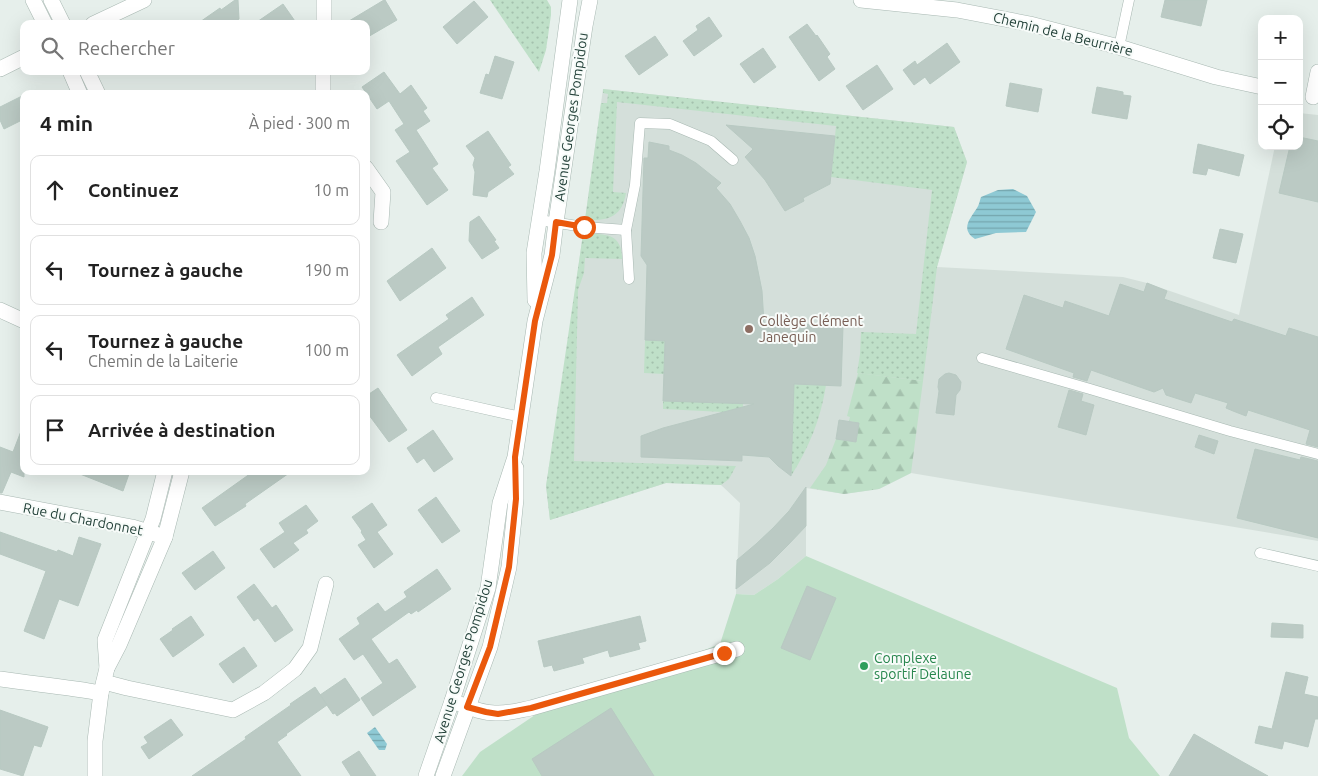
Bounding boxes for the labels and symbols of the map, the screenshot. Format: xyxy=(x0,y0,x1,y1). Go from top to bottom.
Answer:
street label: Chemin de la Beurrière xyxy=(991,9,1135,59)
street label: Avenue Georges Pompidou xyxy=(551,32,591,202)
route start xyxy=(573,216,596,239)
place label: Collège Clément Janequin xyxy=(759,313,864,345)
marker: Collège Clément Janequin xyxy=(743,323,755,335)
street label: Rue du Chardonnet xyxy=(22,500,145,539)
street label: Avenue Georges Pompidou xyxy=(430,577,496,745)
route end xyxy=(713,642,736,665)
place label: Complexe sportif Delaune xyxy=(874,650,971,682)
marker: Complexe sportif Delaune xyxy=(858,660,870,672)

